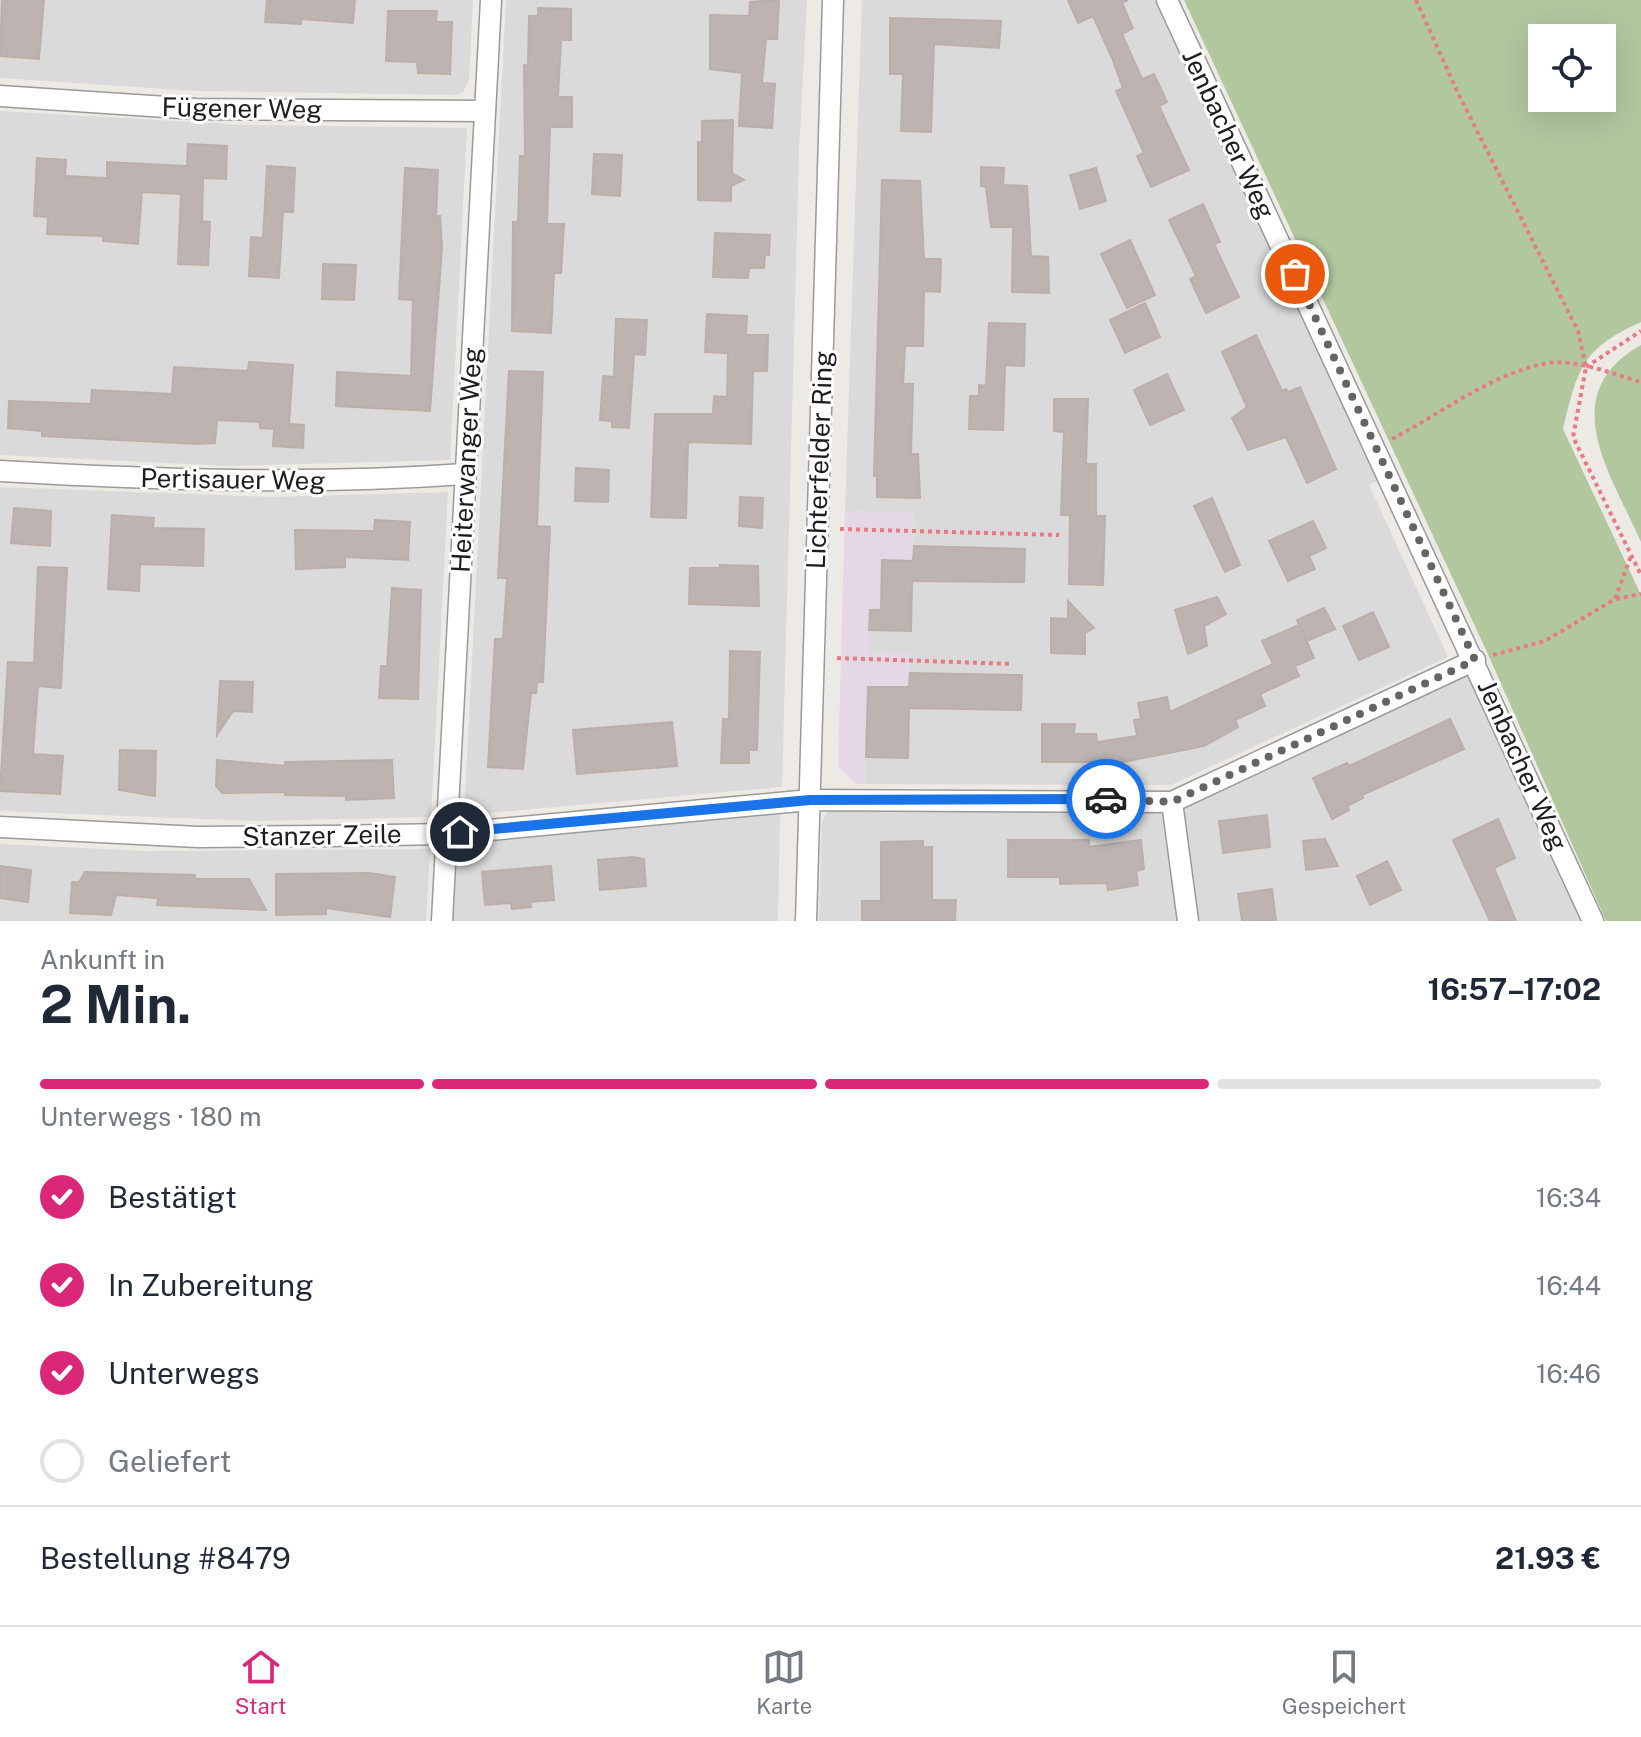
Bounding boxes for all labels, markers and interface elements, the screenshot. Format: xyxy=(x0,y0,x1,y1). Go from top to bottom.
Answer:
map controls xyxy=(1528,24,1616,112)
button: locate xyxy=(1528,24,1616,112)
street label: Jenbacher Weg xyxy=(1176,44,1282,224)
street label: Fügener Weg xyxy=(161,91,323,125)
pin xyxy=(1261,240,1329,308)
icon: bag xyxy=(1273,252,1317,296)
street label: Heiterwanger Weg xyxy=(445,346,487,574)
street label: Lichterfelder Ring xyxy=(800,350,838,570)
street label: Pertisauer Weg xyxy=(140,462,326,496)
street label: Jenbacher Weg xyxy=(1472,675,1574,855)
courier xyxy=(1066,759,1146,839)
icon: car xyxy=(1084,777,1128,821)
pin xyxy=(426,798,494,866)
icon: home xyxy=(438,810,482,854)
street label: Stanzer Zeile xyxy=(242,818,402,852)
text: Ankunft in xyxy=(40,944,165,975)
text: 16:57–17:02 xyxy=(1427,971,1601,1007)
text: 2 Min. xyxy=(40,974,191,1035)
text: Unterwegs · 180 m xyxy=(40,1101,262,1132)
icon: check xyxy=(40,1175,84,1219)
text: Bestätigt xyxy=(108,1179,237,1215)
text: 16:34 xyxy=(1536,1182,1601,1213)
icon: check xyxy=(40,1263,84,1307)
text: In Zubereitung xyxy=(108,1267,314,1303)
text: 16:44 xyxy=(1536,1270,1601,1301)
icon: check xyxy=(40,1351,84,1395)
text: Unterwegs xyxy=(108,1355,259,1391)
text: 16:46 xyxy=(1536,1358,1601,1389)
text: Geliefert xyxy=(108,1443,231,1479)
text: Bestellung #8479 xyxy=(40,1540,291,1576)
text: 21.93 € xyxy=(1495,1540,1601,1576)
tab: Start xyxy=(235,1645,287,1719)
tab: Karte xyxy=(756,1645,812,1719)
tab: Gespeichert xyxy=(1282,1645,1406,1719)

